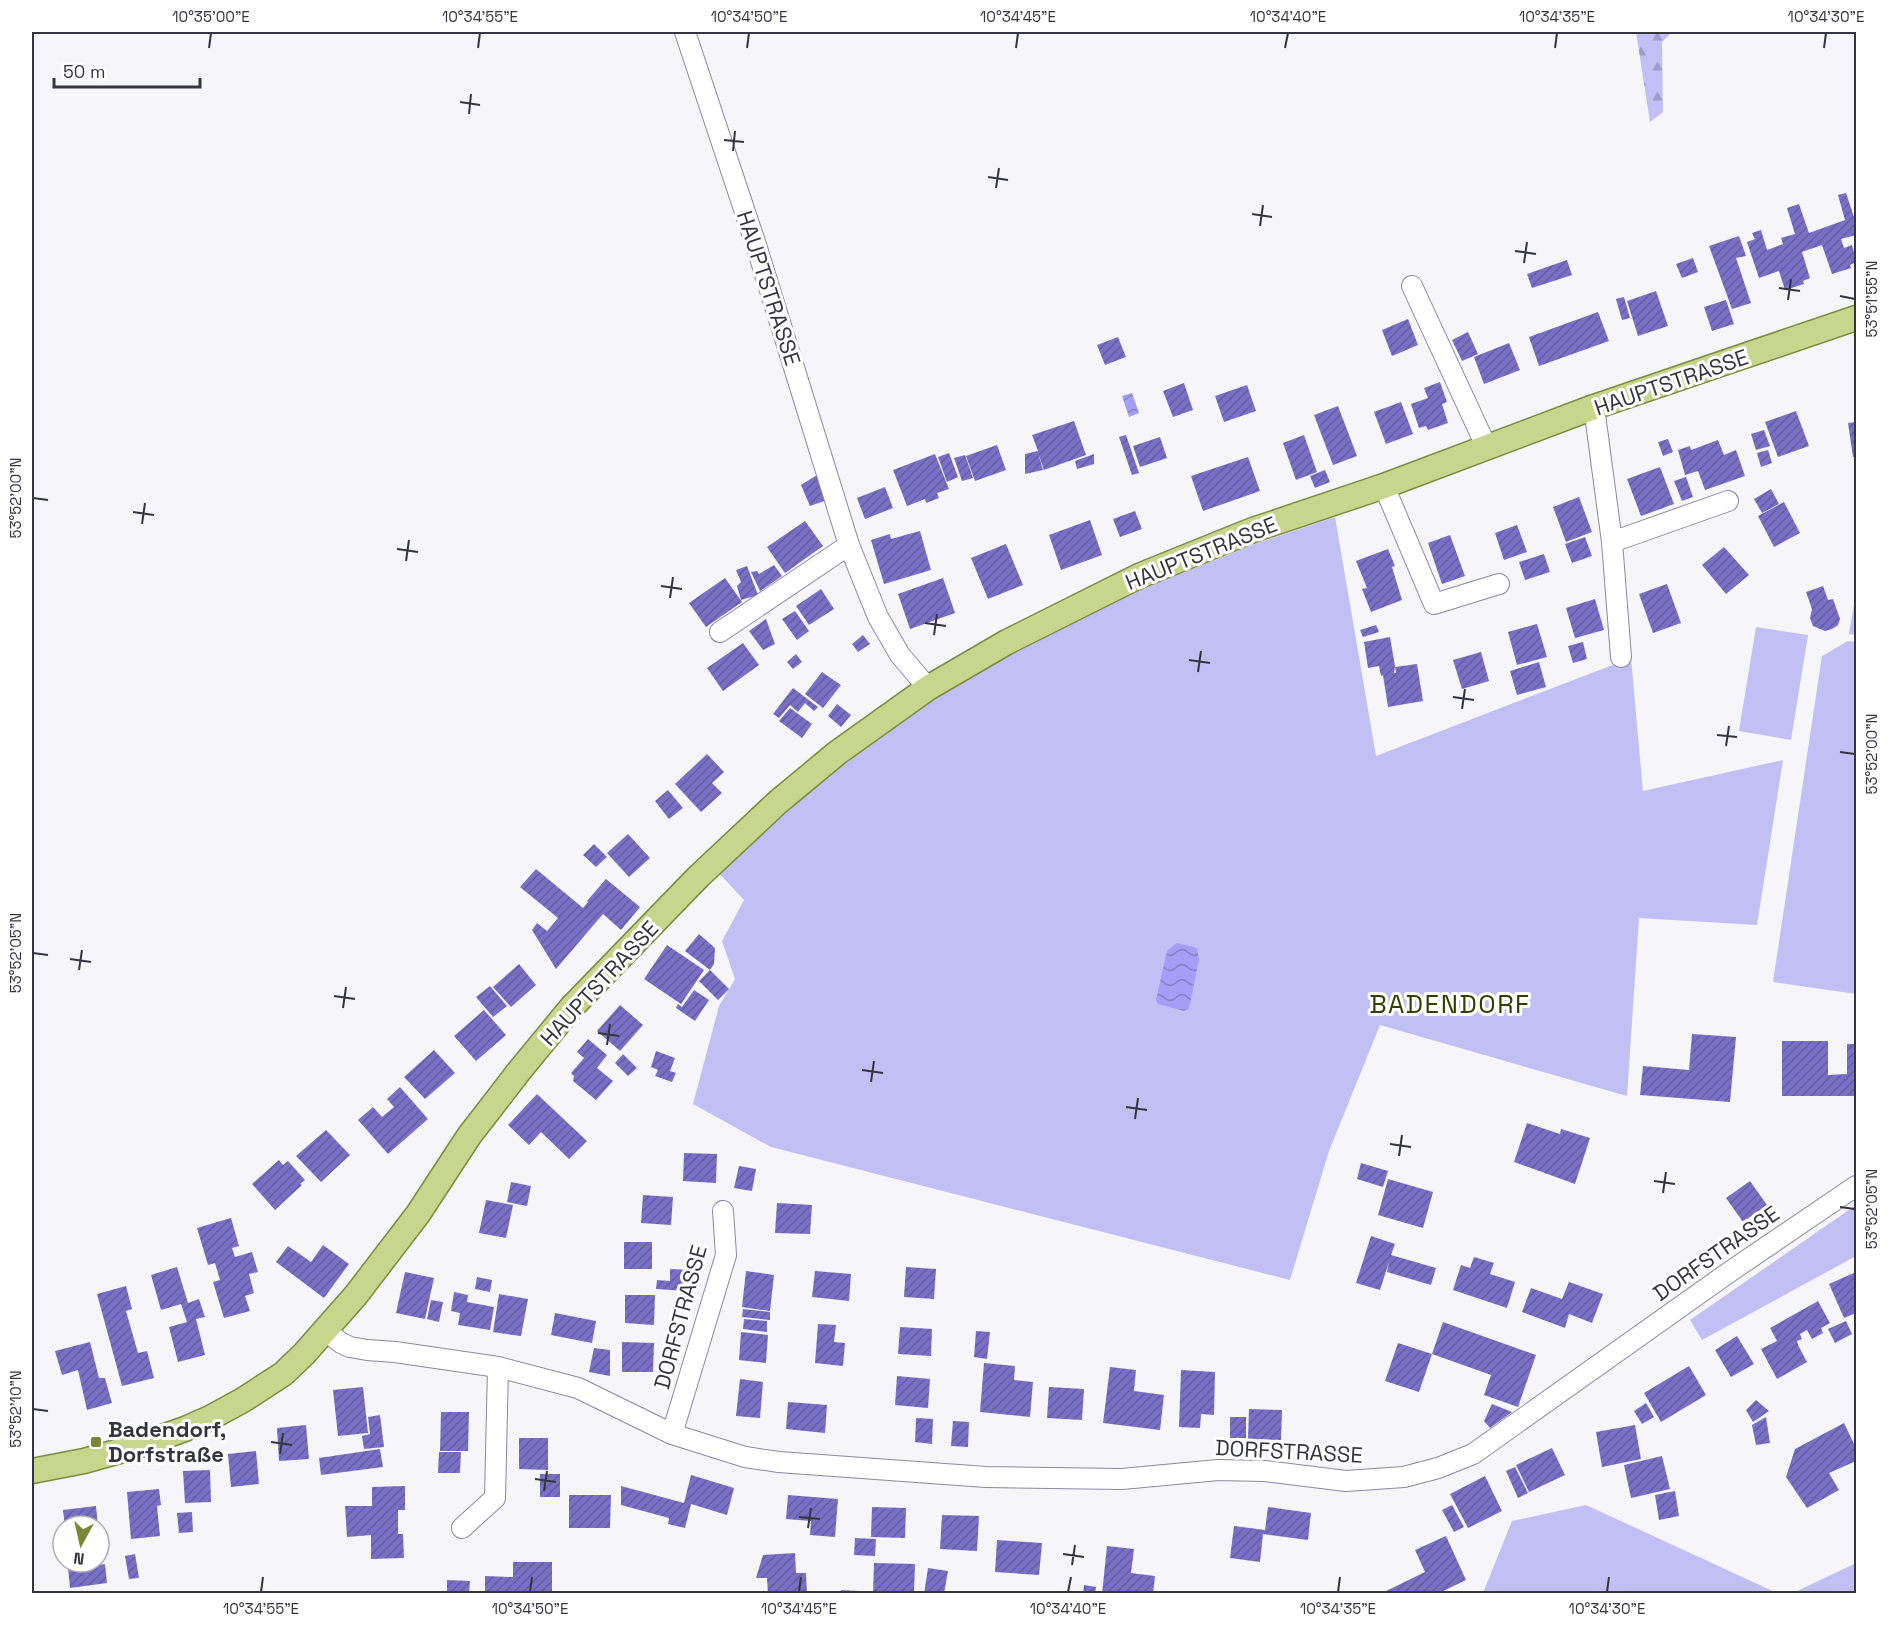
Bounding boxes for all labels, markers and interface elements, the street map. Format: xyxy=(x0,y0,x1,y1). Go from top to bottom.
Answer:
text: 10°35'00"E xyxy=(172,7,250,26)
text: 10°34'55"E xyxy=(442,7,518,26)
text: 10°34'50"E xyxy=(711,7,787,26)
text: 10°34'45"E xyxy=(980,7,1056,26)
text: 10°34'40"E xyxy=(1250,7,1326,26)
text: 10°34'35"E xyxy=(1519,7,1595,26)
text: 10°34'30"E xyxy=(1788,7,1864,26)
scale bar xyxy=(54,51,200,89)
text: 50 m xyxy=(63,60,105,83)
street label: HAUPTSTRASSE xyxy=(731,207,807,369)
text: 53°51'55"N xyxy=(1862,261,1881,337)
street label: HAUPTSTRASSE xyxy=(1590,343,1752,421)
text: 53°52'00"N xyxy=(6,457,25,539)
street label: HAUPTSTRASSE xyxy=(1121,510,1281,596)
text: 53°52'00"N xyxy=(1862,713,1881,795)
text: 53°52'05"N xyxy=(6,913,25,993)
street label: HAUPTSTRASSE xyxy=(534,915,664,1051)
district label: BADENDORF xyxy=(1369,987,1531,1021)
text: 53°52'05"N xyxy=(1862,1169,1881,1249)
street label: DORFSTRASSE xyxy=(1647,1199,1785,1307)
street label: DORFSTRASSE xyxy=(647,1242,713,1392)
text: 53°52'10"N xyxy=(6,1370,25,1448)
place label: Badendorf, Dorfstraße xyxy=(108,1415,226,1468)
street label: DORFSTRASSE xyxy=(1214,1433,1364,1469)
marker: Badendorf, Dorfstraße xyxy=(89,1435,103,1449)
north arrow xyxy=(51,1514,111,1574)
text: N xyxy=(72,1547,86,1570)
text: 10°34'55"E xyxy=(223,1599,299,1618)
text: 10°34'50"E xyxy=(492,1599,568,1618)
text: 10°34'45"E xyxy=(761,1599,837,1618)
text: 10°34'40"E xyxy=(1030,1599,1106,1618)
text: 10°34'35"E xyxy=(1300,1599,1376,1618)
text: 10°34'30"E xyxy=(1569,1599,1645,1618)

